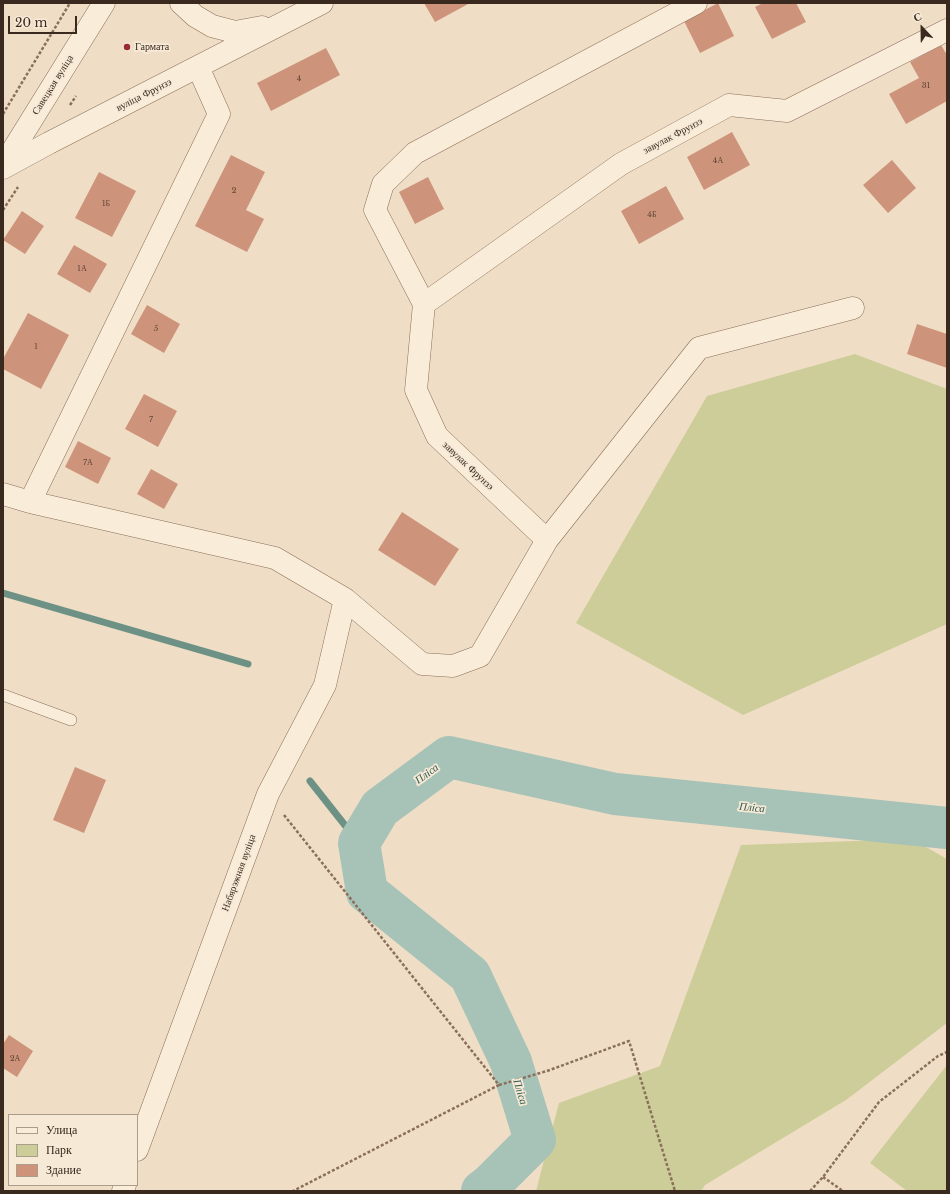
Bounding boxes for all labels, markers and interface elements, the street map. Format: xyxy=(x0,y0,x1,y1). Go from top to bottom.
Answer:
scale bar xyxy=(10,8,79,34)
north arrow xyxy=(902,8,942,48)
text: С xyxy=(911,9,924,25)
text: 20 m xyxy=(15,15,47,30)
place label: Гармата xyxy=(135,41,169,53)
marker: Гармата xyxy=(122,42,132,52)
street label: Савецкая вуліца xyxy=(30,53,76,117)
house number: 4 xyxy=(297,74,301,84)
street label: вуліца Фрунзэ xyxy=(114,76,174,114)
house number: 31 xyxy=(922,81,930,91)
street label: завулак Фрунзэ xyxy=(641,115,705,157)
house number: 4А xyxy=(713,156,723,166)
house number: 2 xyxy=(232,186,236,196)
house number: 1Б xyxy=(102,199,110,209)
house number: 4Б xyxy=(647,210,657,220)
house number: 1А xyxy=(77,264,87,274)
house number: 5 xyxy=(154,324,158,334)
house number: 1 xyxy=(34,342,38,352)
house number: 7 xyxy=(149,415,153,425)
street label: завулак Фрунзэ xyxy=(440,439,496,493)
house number: 7А xyxy=(83,458,93,468)
water label: Пліса xyxy=(413,761,441,787)
water label: Пліса xyxy=(738,800,766,816)
street label: Набярэжная вуліца xyxy=(220,833,258,913)
house number: 2А xyxy=(10,1054,20,1064)
water label: Пліса xyxy=(510,1078,530,1106)
legend xyxy=(8,1114,138,1186)
text: Улица xyxy=(46,1122,77,1137)
text: Парк xyxy=(46,1142,72,1157)
text: Здание xyxy=(46,1162,81,1177)

